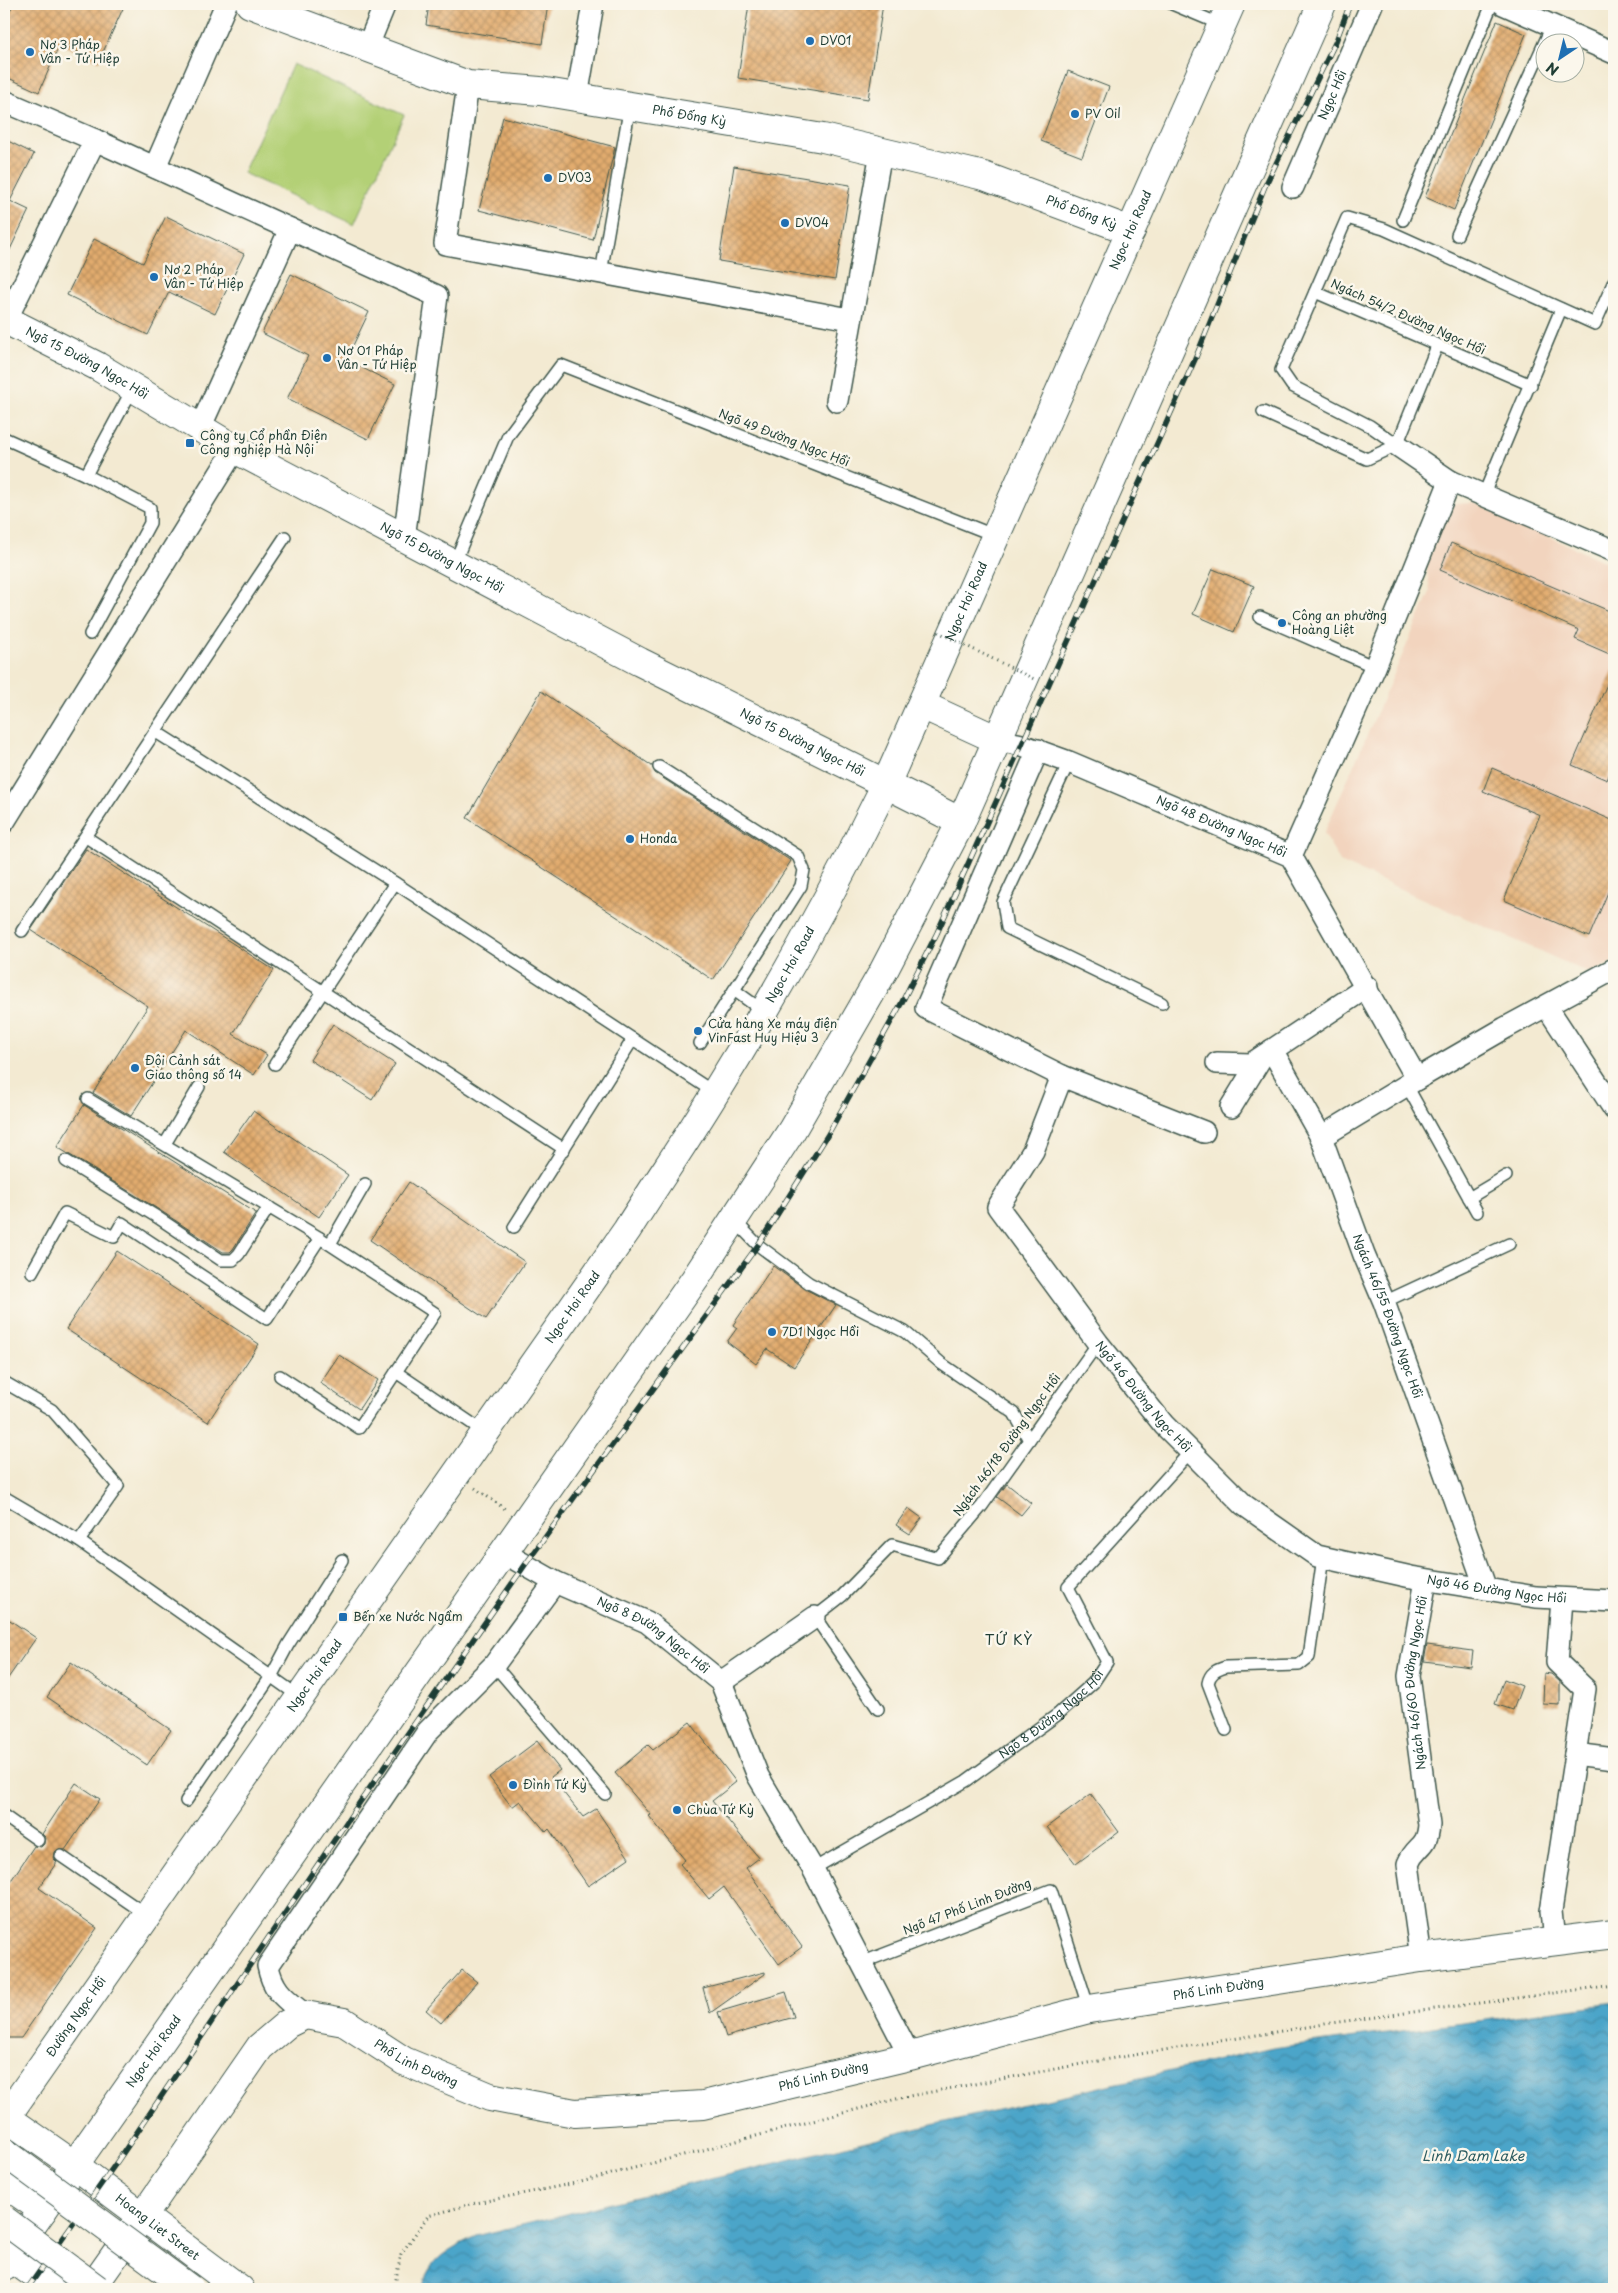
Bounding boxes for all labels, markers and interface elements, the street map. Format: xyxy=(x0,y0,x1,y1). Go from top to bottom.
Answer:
place label: DV01 xyxy=(820,31,851,49)
north arrow xyxy=(1536,32,1586,82)
place label: Nơ 3 Pháp Vân - Tứ Hiệp xyxy=(40,35,120,67)
marker: DV01 xyxy=(804,35,816,47)
marker: Nơ 3 Pháp Vân - Tứ Hiệp xyxy=(24,46,36,58)
text: N xyxy=(1542,57,1563,81)
street label: Ngọc Hồi xyxy=(1313,67,1350,123)
street label: Phố Đống Kỳ xyxy=(651,100,728,130)
place label: PV Oil xyxy=(1085,104,1121,122)
marker: PV Oil xyxy=(1069,108,1081,120)
place label: DV03 xyxy=(558,168,592,186)
marker: DV03 xyxy=(542,172,554,184)
street label: Ngoc Hoi Road xyxy=(1105,187,1155,273)
street label: Phố Đống Kỳ xyxy=(1044,190,1120,233)
place label: DV04 xyxy=(795,213,829,231)
marker: DV04 xyxy=(779,217,791,229)
place label: Nơ 2 Pháp Vân - Tứ Hiệp xyxy=(164,260,244,292)
marker: Nơ 2 Pháp Vân - Tứ Hiệp xyxy=(148,271,160,283)
street label: Ngách 54/2 Đường Ngọc Hồi xyxy=(1328,274,1489,358)
street label: Ngõ 15 Đường Ngọc Hồi xyxy=(23,321,152,403)
place label: Nơ 01 Pháp Vân - Tứ Hiệp xyxy=(337,341,417,373)
marker: Nơ 01 Pháp Vân - Tứ Hiệp xyxy=(321,352,333,364)
street label: Ngõ 49 Đường Ngọc Hồi xyxy=(716,404,852,470)
place label: Công ty Cổ phần Điện Công nghiệp Hà Nội xyxy=(200,426,328,458)
marker: Công ty Cổ phần Điện Công nghiệp Hà Nội xyxy=(184,437,196,449)
street label: Ngõ 15 Đường Ngọc Hồi xyxy=(377,517,507,597)
street label: Ngoc Hoi Road xyxy=(940,559,991,644)
place label: Công an phường Hoàng Liệt xyxy=(1292,606,1387,638)
marker: Công an phường Hoàng Liệt xyxy=(1276,617,1288,629)
street label: Ngõ 15 Đường Ngọc Hồi xyxy=(737,703,868,780)
street label: Ngõ 48 Đường Ngọc Hồi xyxy=(1154,790,1290,861)
place label: Honda xyxy=(640,829,678,847)
marker: Honda xyxy=(624,833,636,845)
street label: Ngoc Hoi Road xyxy=(761,923,818,1006)
place label: Cửa hàng Xe máy điện VinFast Huy Hiệu 3 xyxy=(708,1014,837,1046)
marker: Cửa hàng Xe máy điện VinFast Huy Hiệu 3 xyxy=(692,1025,704,1037)
place label: Đội Cảnh sát Giao thông số 14 xyxy=(145,1051,242,1083)
marker: Đội Cảnh sát Giao thông số 14 xyxy=(129,1062,141,1074)
street label: Ngách 46/55 Đường Ngọc Hồi xyxy=(1349,1231,1428,1401)
street label: Ngoc Hoi Road xyxy=(540,1267,604,1347)
place label: 7D1 Ngọc Hồi xyxy=(782,1322,859,1340)
marker: 7D1 Ngọc Hồi xyxy=(766,1326,778,1338)
street label: Ngõ 46 Đường Ngọc Hồi xyxy=(1092,1337,1196,1456)
street label: Ngách 46/18 Đường Ngọc Hồi xyxy=(948,1369,1064,1519)
street label: Ngõ 46 Đường Ngọc Hồi xyxy=(1426,1570,1567,1607)
street label: Ngõ 8 Đường Ngọc Hồi xyxy=(594,1591,714,1677)
street label: Ngách 46/60 Đường Ngọc Hồi xyxy=(1399,1594,1431,1771)
place label: Bến xe Nước Ngầm xyxy=(353,1607,463,1625)
marker: Bến xe Nước Ngầm xyxy=(337,1611,349,1623)
district label: TỨ KỲ xyxy=(985,1629,1033,1650)
street label: Ngoc Hoi Road xyxy=(282,1635,346,1716)
street label: Ngõ 8 Đường Ngọc Hồi xyxy=(995,1666,1107,1763)
place label: Đình Tứ Kỳ xyxy=(523,1775,587,1793)
marker: Đình Tứ Kỳ xyxy=(507,1779,519,1791)
place label: Chùa Tứ Kỳ xyxy=(687,1800,754,1818)
marker: Chùa Tứ Kỳ xyxy=(671,1804,683,1816)
street label: Ngõ 47 Phố Linh Đường xyxy=(900,1873,1033,1939)
street label: Đường Ngọc Hồi xyxy=(41,1972,110,2060)
street label: Phố Linh Đường xyxy=(1172,1972,1265,2004)
street label: Ngoc Hoi Road xyxy=(121,2011,185,2091)
street label: Phố Linh Đường xyxy=(371,2034,461,2091)
street label: Phố Linh Đường xyxy=(776,2056,870,2095)
water label: Linh Dam Lake xyxy=(1422,2145,1526,2166)
street label: Hoang Liet Street xyxy=(112,2189,204,2264)

